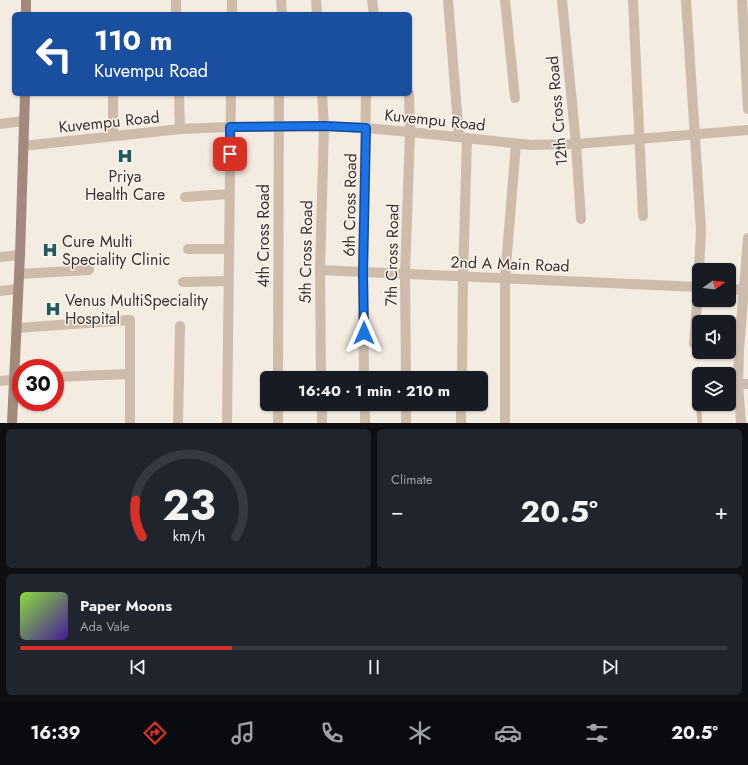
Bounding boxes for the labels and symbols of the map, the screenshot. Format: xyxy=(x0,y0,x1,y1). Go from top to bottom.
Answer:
street label: 12th Cross Road xyxy=(541,55,573,167)
street label: Kuvempu Road xyxy=(383,103,487,137)
street label: Kuvempu Road xyxy=(57,105,161,139)
pin xyxy=(213,137,247,171)
hospital icon: Priya Health Care xyxy=(116,147,134,165)
street label: 6th Cross Road xyxy=(338,153,362,257)
place label: Priya Health Care xyxy=(85,165,165,206)
street label: 4th Cross Road xyxy=(252,184,275,288)
street label: 5th Cross Road xyxy=(294,200,318,304)
street label: 7th Cross Road xyxy=(380,204,404,306)
place label: Cure Multi Speciality Clinic xyxy=(62,230,170,271)
hospital icon: Cure Multi Speciality Clinic xyxy=(41,241,59,259)
street label: 2nd A Main Road xyxy=(450,250,570,278)
north arrow xyxy=(692,263,736,307)
place label: Venus MultiSpeciality Hospital xyxy=(65,289,209,330)
hospital icon: Venus MultiSpeciality Hospital xyxy=(44,300,62,318)
position arrow xyxy=(343,312,385,354)
speed limit sign: 30 xyxy=(12,359,64,411)

